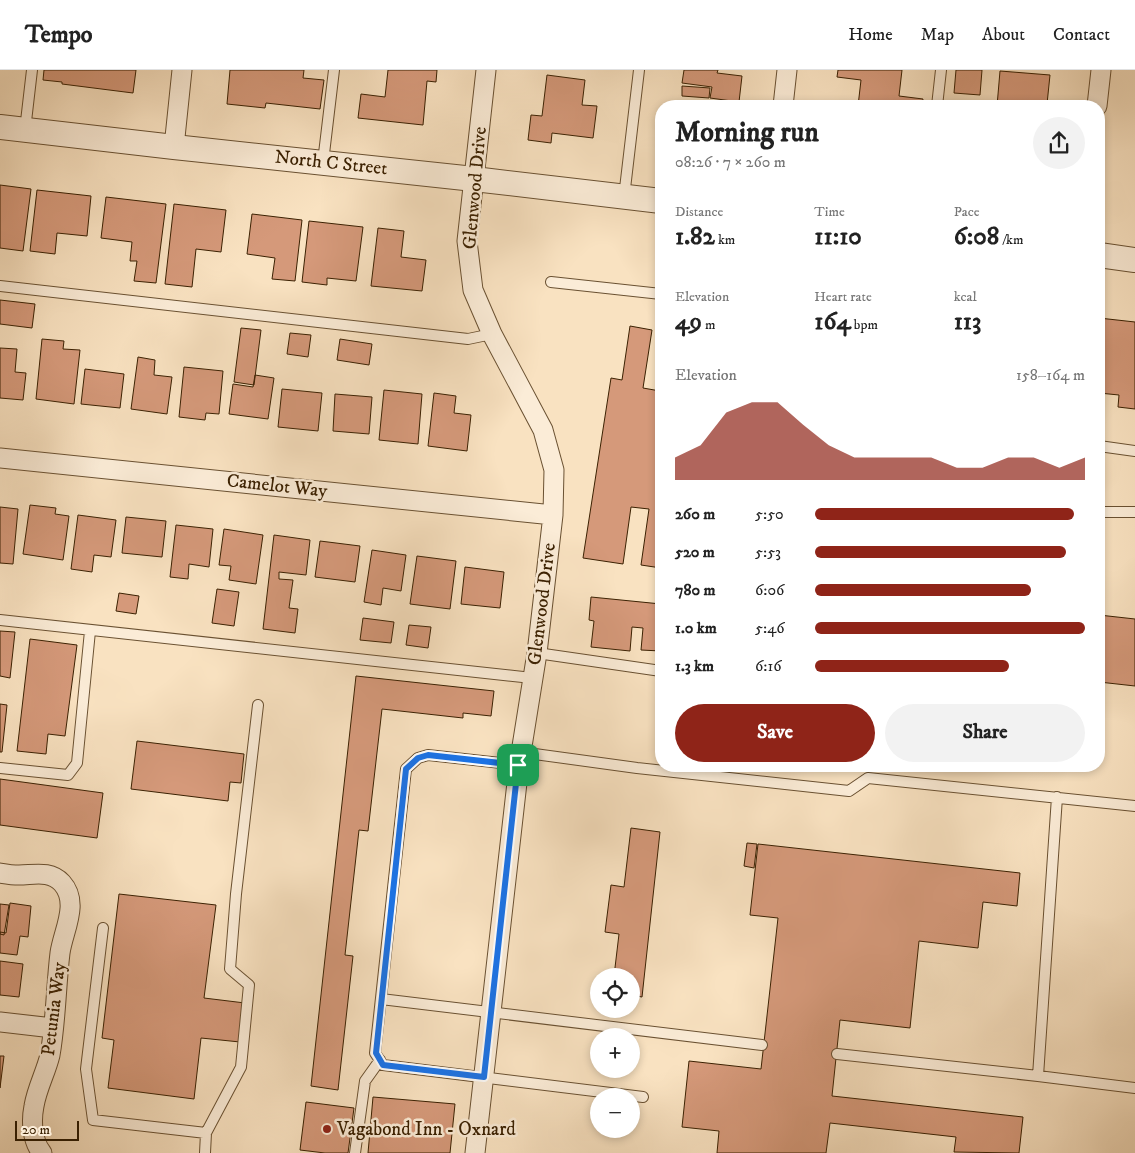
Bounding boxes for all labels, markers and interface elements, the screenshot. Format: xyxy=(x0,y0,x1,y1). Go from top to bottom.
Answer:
text: Tempo xyxy=(25,20,92,50)
text: Home xyxy=(848,24,893,46)
text: Map xyxy=(921,24,954,46)
text: About xyxy=(982,24,1025,46)
text: Contact xyxy=(1053,24,1110,46)
text: Morning run xyxy=(675,115,819,150)
button: share xyxy=(1033,117,1085,169)
street label: Glenwood Drive xyxy=(458,126,492,250)
street label: North C Street xyxy=(273,146,389,180)
text: 08:26 · 7 × 260 m xyxy=(675,152,786,172)
text: Distance xyxy=(675,203,723,221)
text: Time xyxy=(814,203,845,221)
text: Pace xyxy=(954,203,980,221)
text: 1.82 xyxy=(675,221,715,252)
text: 11:10 xyxy=(814,221,862,252)
text: 6:08 xyxy=(954,221,999,252)
text: km xyxy=(715,231,735,249)
text: /km xyxy=(999,231,1023,249)
text: Elevation xyxy=(675,288,729,306)
text: Heart rate xyxy=(814,288,872,306)
text: kcal xyxy=(954,288,977,306)
text: 49 xyxy=(675,306,702,337)
text: 164 xyxy=(814,306,851,337)
text: 113 xyxy=(954,306,981,337)
text: m xyxy=(702,316,715,334)
text: bpm xyxy=(851,316,878,334)
text: Elevation xyxy=(675,365,737,385)
text: 158–164 m xyxy=(1016,365,1085,385)
street label: Camelot Way xyxy=(226,469,329,503)
text: 260 m xyxy=(675,504,715,524)
text: 5:50 xyxy=(755,504,784,524)
street label: Glenwood Drive xyxy=(523,541,561,666)
text: 520 m xyxy=(675,542,715,562)
text: 5:53 xyxy=(755,542,781,562)
text: 780 m xyxy=(675,580,716,600)
text: 6:06 xyxy=(755,580,784,600)
text: 1.0 km xyxy=(675,618,717,638)
text: 5:46 xyxy=(755,618,785,638)
text: 1.3 km xyxy=(675,656,714,676)
text: 6:16 xyxy=(755,656,782,676)
button: Save xyxy=(675,704,875,762)
button: Share xyxy=(885,704,1085,762)
pin xyxy=(497,744,539,786)
icon: arrive xyxy=(504,751,532,779)
street label: Petunia Way xyxy=(37,960,71,1057)
map controls xyxy=(590,968,640,1138)
button: locate xyxy=(590,968,640,1018)
button: + xyxy=(590,1028,640,1078)
button: − xyxy=(590,1088,640,1138)
scale bar xyxy=(15,1118,79,1141)
place label: Vagabond Inn - Oxnard xyxy=(336,1118,516,1141)
text: 20 m xyxy=(22,1121,50,1139)
marker: Vagabond Inn - Oxnard xyxy=(321,1123,333,1135)

